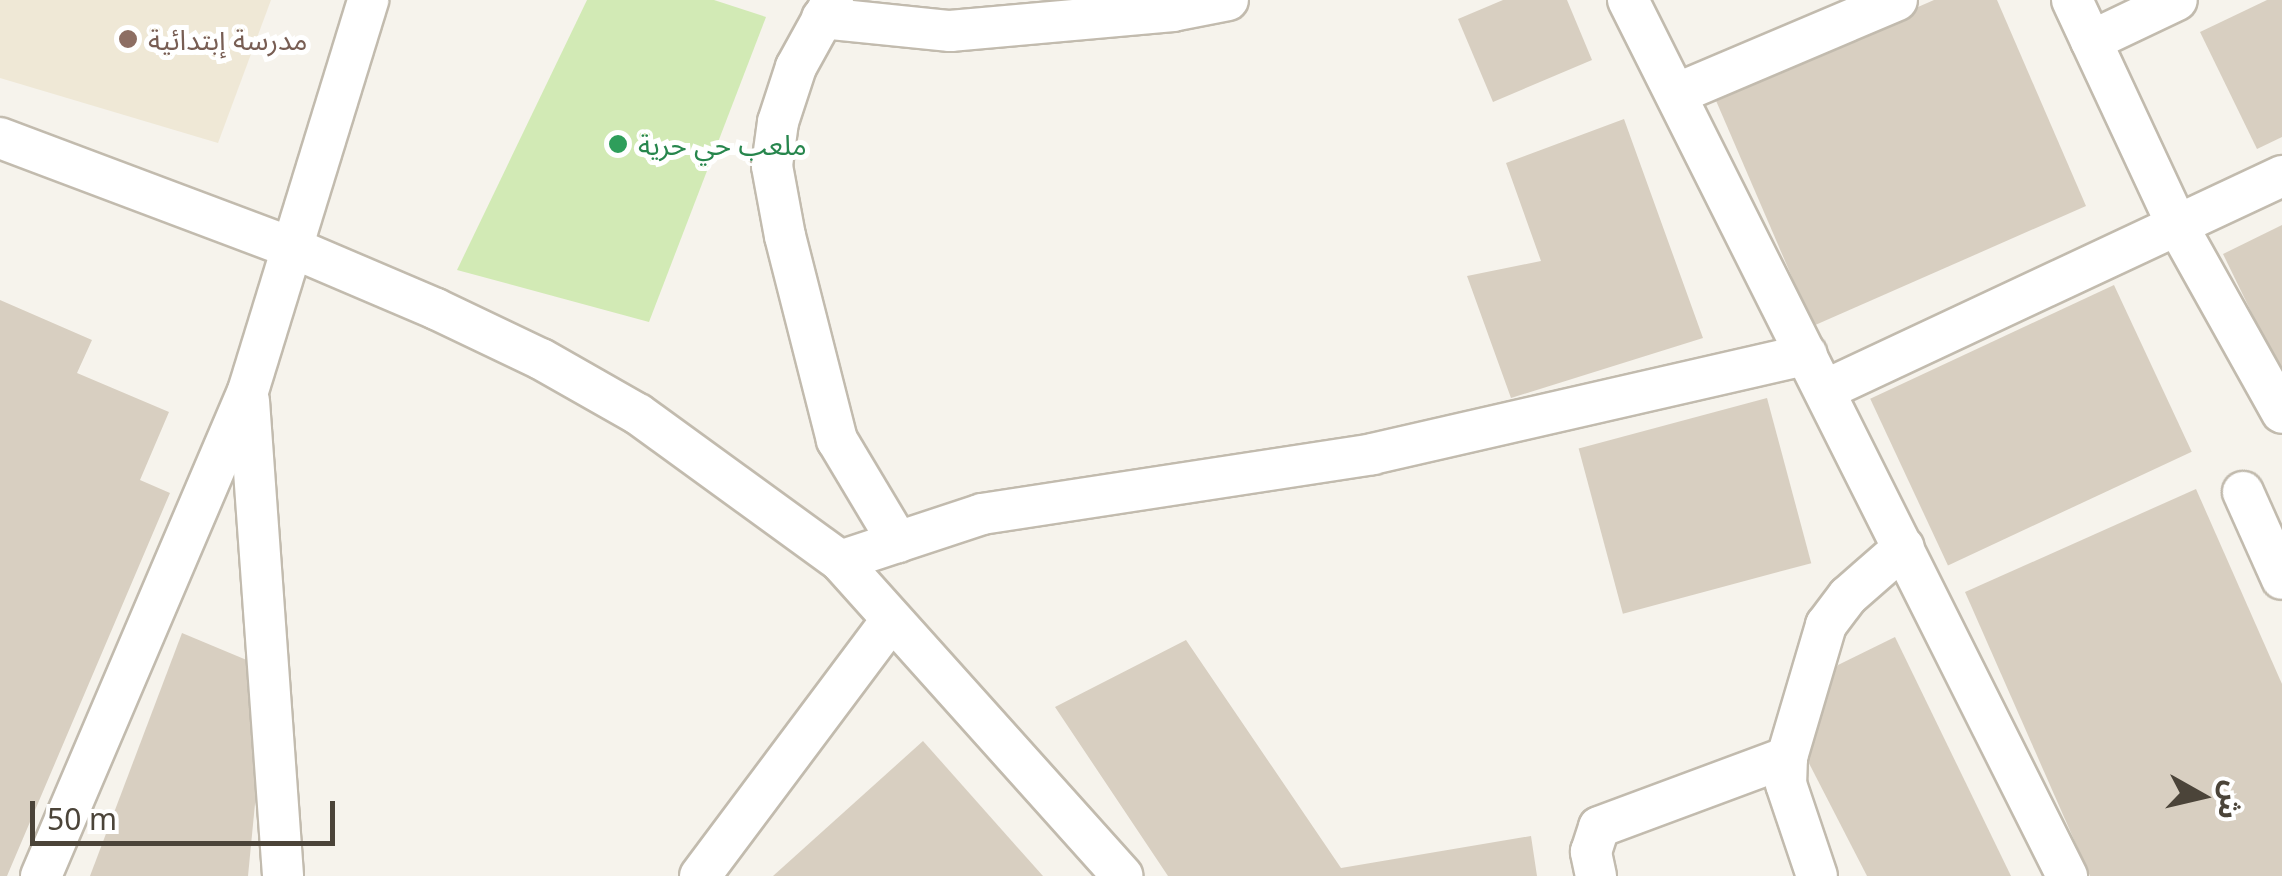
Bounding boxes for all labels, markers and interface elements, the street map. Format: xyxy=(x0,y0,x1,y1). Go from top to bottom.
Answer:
place label: مدرسة إبتدائية xyxy=(148,22,308,56)
marker: مدرسة إبتدائية xyxy=(117,28,139,50)
place label: ملعب حي حرية xyxy=(638,127,807,161)
marker: ملعب حي حرية xyxy=(607,133,629,155)
north arrow xyxy=(2152,746,2252,846)
text: ش xyxy=(2210,779,2253,822)
scale bar xyxy=(35,781,340,843)
text: 50 m xyxy=(47,798,117,839)

